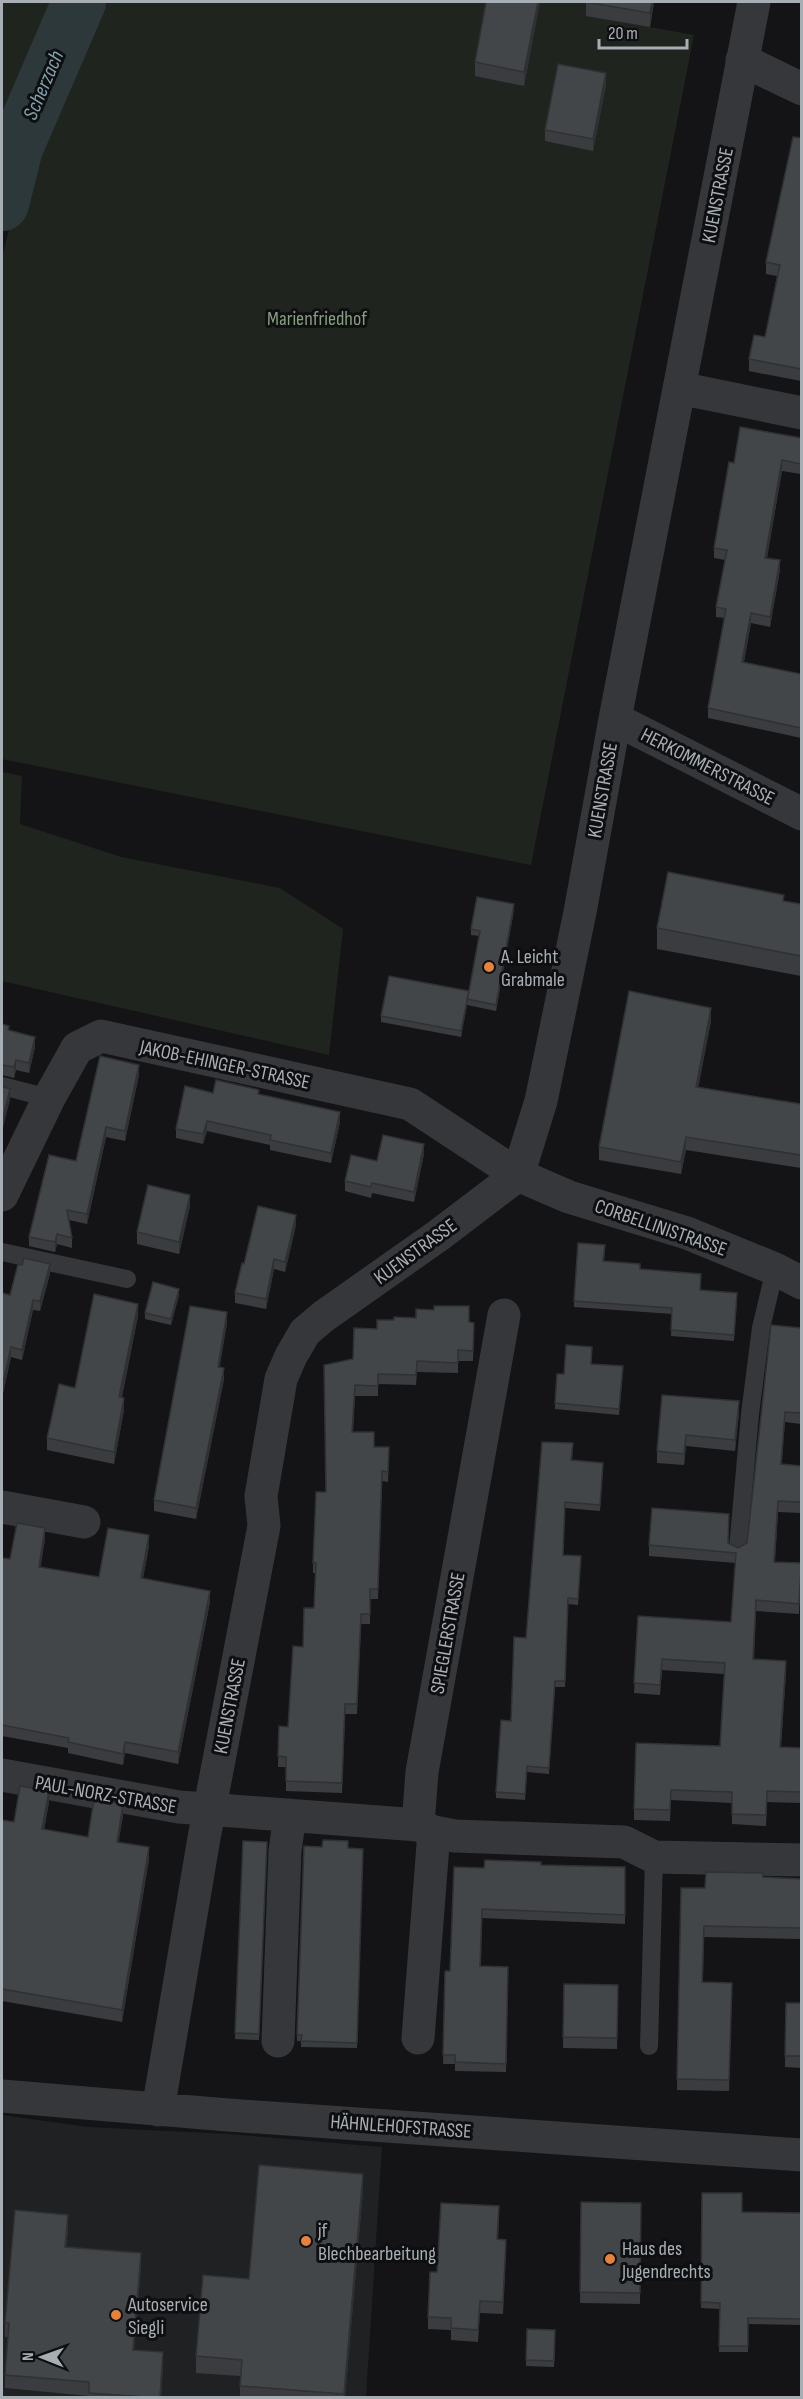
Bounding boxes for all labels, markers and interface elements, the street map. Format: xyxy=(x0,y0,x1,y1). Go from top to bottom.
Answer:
scale bar xyxy=(599,12,688,50)
text: 20 m xyxy=(608,23,638,44)
water label: Scherzach xyxy=(18,47,69,124)
street label: KUENSTRASSE xyxy=(697,145,739,245)
park label: Marienfriedhof xyxy=(267,307,367,331)
street label: HERKOMMERSTRASSE xyxy=(637,723,778,811)
street label: KUENSTRASSE xyxy=(583,741,623,840)
place label: A. Leicht Grabmale xyxy=(500,945,565,992)
marker: A. Leicht Grabmale xyxy=(482,960,496,974)
street label: JAKOB-EHINGER-STRASSE xyxy=(136,1035,312,1095)
street label: CORBELLINISTRASSE xyxy=(591,1194,730,1262)
street label: KUENSTRASSE xyxy=(369,1214,462,1290)
street label: SPIEGLERSTRASSE xyxy=(425,1570,470,1696)
street label: KUENSTRASSE xyxy=(209,1656,251,1756)
street label: PAUL-NORZ-STRASSE xyxy=(33,1771,178,1819)
street label: HÄHNLEHOFSTRASSE xyxy=(330,2110,472,2144)
place label: jf Blechbearbeitung xyxy=(317,2219,436,2266)
marker: jf Blechbearbeitung xyxy=(299,2234,313,2248)
place label: Haus des Jugendrechts xyxy=(621,2237,711,2284)
marker: Haus des Jugendrechts xyxy=(603,2252,617,2266)
place label: Autoservice Siegli xyxy=(127,2293,208,2340)
marker: Autoservice Siegli xyxy=(109,2308,123,2322)
north arrow xyxy=(12,2327,72,2387)
text: N xyxy=(19,2352,38,2361)

